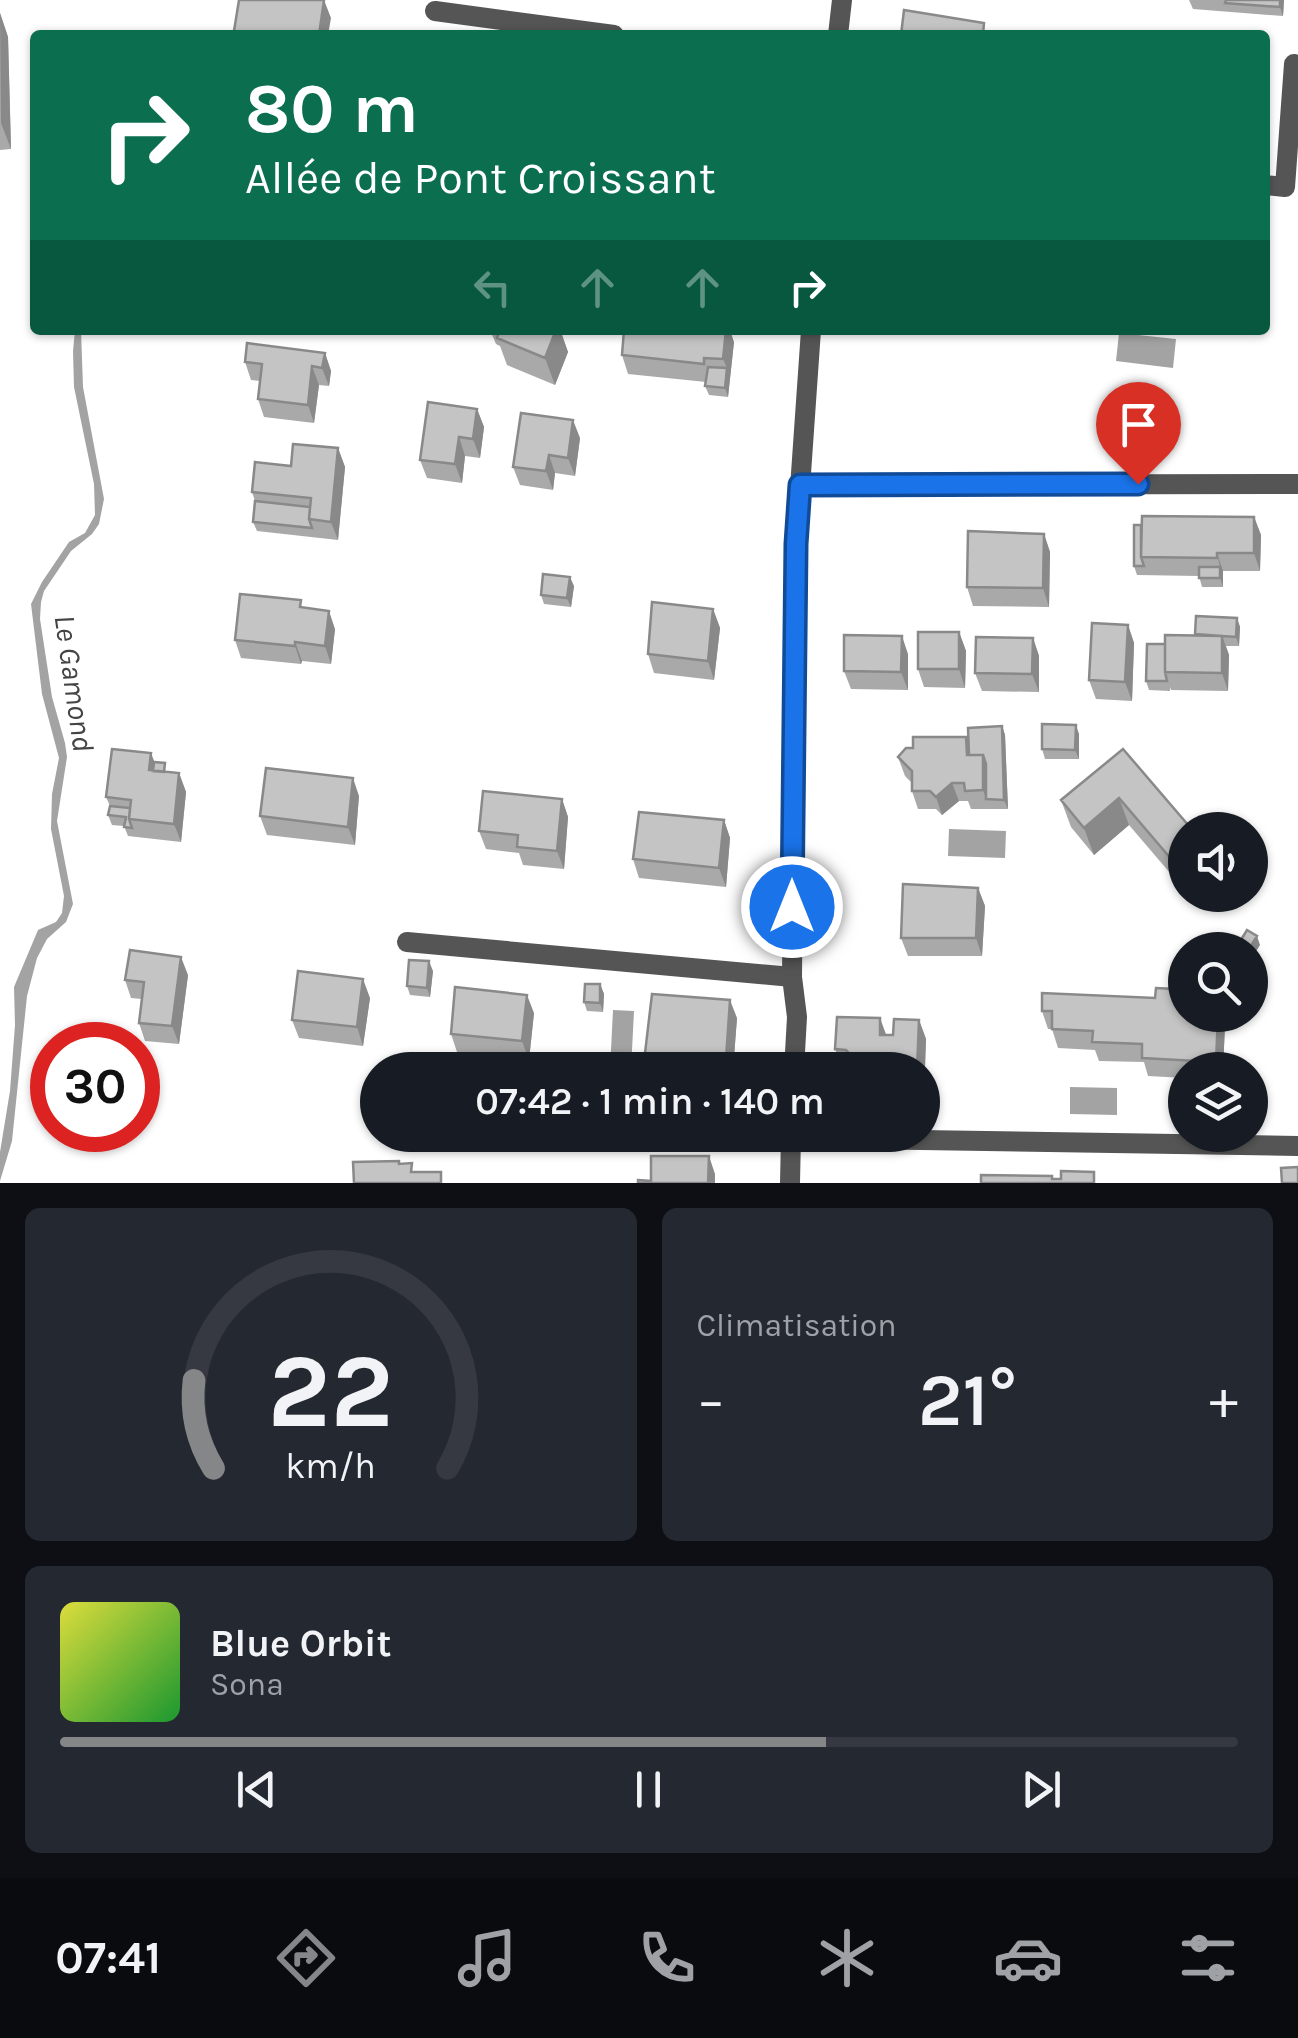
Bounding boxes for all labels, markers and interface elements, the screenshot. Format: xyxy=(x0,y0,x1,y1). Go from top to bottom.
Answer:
text: 80 m xyxy=(245,68,419,150)
icon: right xyxy=(80,70,210,200)
text: Allée de Pont Croissant xyxy=(245,152,716,204)
icon: left xyxy=(465,260,520,315)
icon: ahead xyxy=(570,260,625,315)
icon: ahead xyxy=(675,260,730,315)
icon: right xyxy=(780,260,835,315)
pin xyxy=(1096,382,1181,485)
icon: arrive xyxy=(1111,397,1166,452)
water label: Le Gamond xyxy=(47,612,101,754)
map controls xyxy=(1168,812,1268,1152)
button: sound xyxy=(1168,812,1268,912)
position arrow xyxy=(740,855,844,959)
button: search xyxy=(1168,932,1268,1032)
speed limit sign: 30 xyxy=(30,1022,160,1152)
button: layers xyxy=(1168,1052,1268,1152)
text: 07:42 · 1 min · 140 m xyxy=(475,1079,825,1124)
text: Climatisation xyxy=(697,1307,897,1344)
text: 22 xyxy=(268,1331,394,1452)
text: 21° xyxy=(918,1356,1017,1444)
text: − xyxy=(697,1368,725,1432)
text: + xyxy=(1209,1368,1238,1432)
text: km/h xyxy=(285,1445,376,1487)
text: Blue Orbit xyxy=(210,1621,391,1666)
text: Sona xyxy=(210,1666,284,1703)
icon: previous xyxy=(229,1762,284,1817)
icon: pause xyxy=(621,1762,676,1817)
icon: next xyxy=(1014,1762,1069,1817)
icon: directions xyxy=(271,1923,341,1993)
icon: music xyxy=(452,1923,522,1993)
icon: phone xyxy=(632,1923,702,1993)
icon: climate xyxy=(812,1923,882,1993)
icon: car xyxy=(993,1923,1063,1993)
icon: filters xyxy=(1173,1923,1243,1993)
text: 07:41 xyxy=(55,1932,161,1984)

